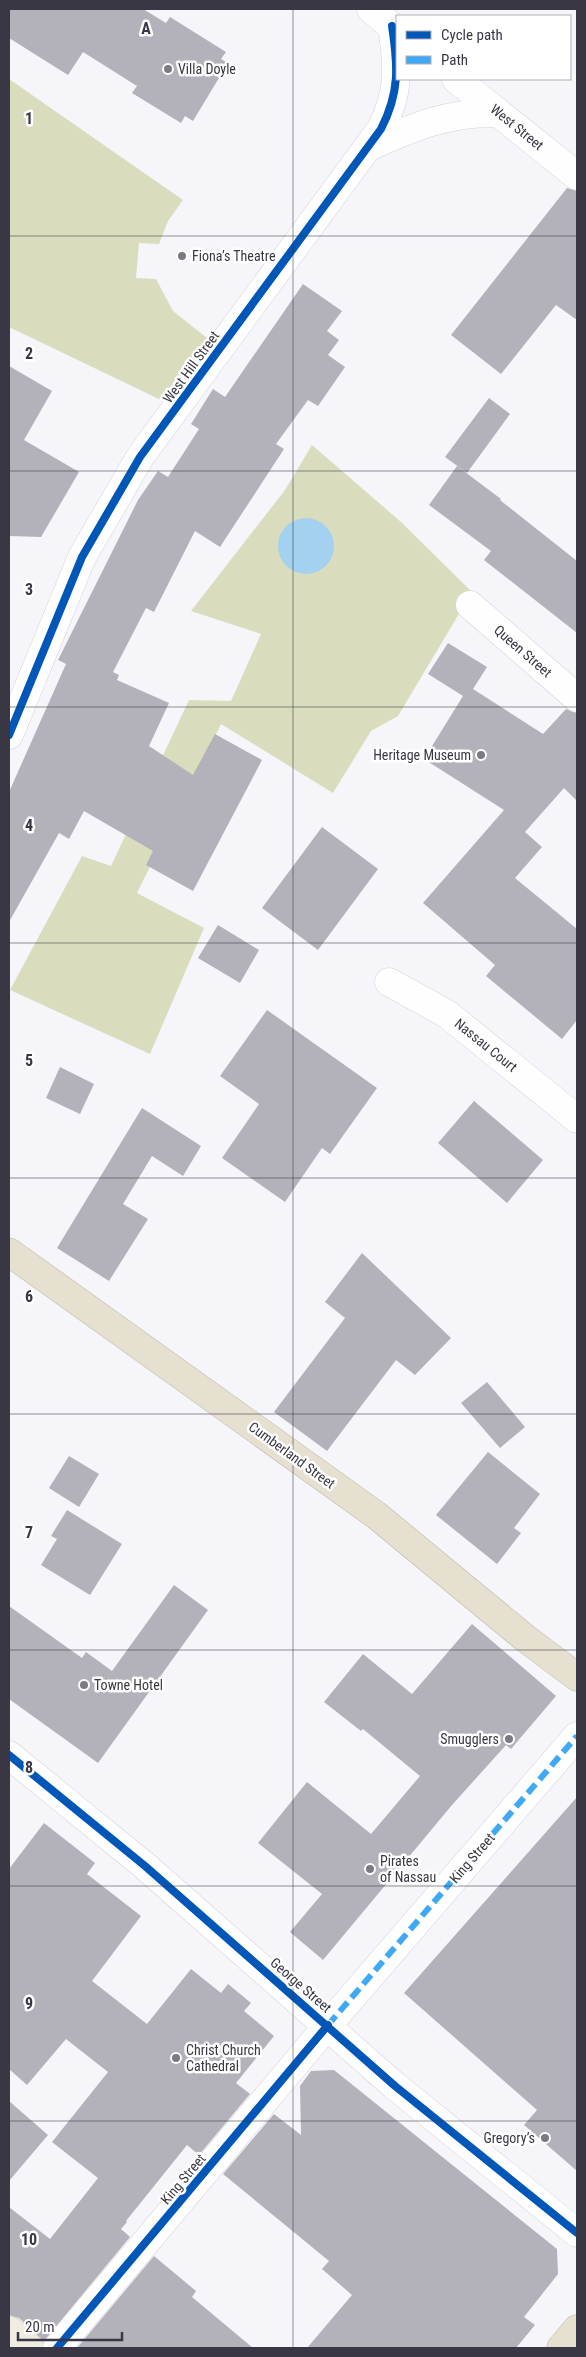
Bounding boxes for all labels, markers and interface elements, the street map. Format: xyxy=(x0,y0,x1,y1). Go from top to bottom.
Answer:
legend xyxy=(396,15,571,80)
text: A xyxy=(141,19,151,38)
text: Cycle path xyxy=(441,26,503,44)
text: Path xyxy=(441,51,468,69)
place label: Villa Doyle xyxy=(178,61,236,77)
marker: Villa Doyle xyxy=(162,63,174,75)
street label: West Street xyxy=(487,101,547,153)
text: 1 xyxy=(25,109,33,128)
place label: Fiona’s Theatre xyxy=(192,248,276,264)
marker: Fiona’s Theatre xyxy=(176,250,188,262)
street label: West Hill Street xyxy=(160,328,222,406)
text: 2 xyxy=(25,344,33,363)
text: 3 xyxy=(25,580,33,599)
street label: Queen Street xyxy=(491,622,555,680)
place label: Heritage Museum xyxy=(373,747,471,763)
marker: Heritage Museum xyxy=(475,749,487,761)
text: 4 xyxy=(25,816,33,835)
street label: Nassau Court xyxy=(452,1015,520,1075)
text: 5 xyxy=(25,1051,33,1070)
text: 6 xyxy=(25,1287,33,1306)
street label: Cumberland Street xyxy=(246,1418,338,1492)
text: 7 xyxy=(25,1523,33,1542)
place label: Towne Hotel xyxy=(94,1677,163,1693)
marker: Towne Hotel xyxy=(78,1679,90,1691)
place label: Smugglers xyxy=(440,1731,499,1747)
marker: Smugglers xyxy=(503,1733,515,1745)
text: 8 xyxy=(25,1758,33,1777)
street label: King Street xyxy=(446,1830,498,1886)
place label: Pirates of Nassau xyxy=(380,1853,436,1885)
marker: Pirates of Nassau xyxy=(364,1863,376,1875)
street label: George Street xyxy=(267,1954,335,2016)
text: 9 xyxy=(25,1994,33,2013)
place label: Christ Church Cathedral xyxy=(186,2042,261,2074)
marker: Christ Church Cathedral xyxy=(170,2052,182,2064)
place label: Gregory’s xyxy=(483,2130,535,2146)
marker: Gregory’s xyxy=(539,2132,551,2144)
street label: King Street xyxy=(157,2151,209,2207)
text: 10 xyxy=(21,2230,37,2249)
scale bar xyxy=(18,2310,121,2342)
text: 20 m xyxy=(25,2318,55,2336)

